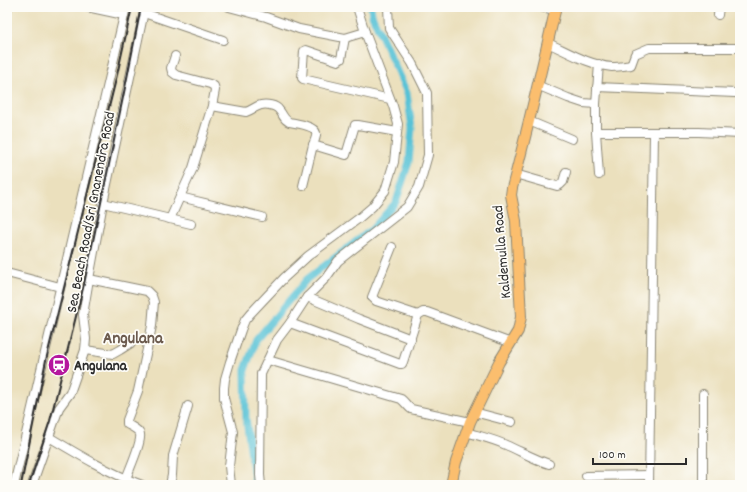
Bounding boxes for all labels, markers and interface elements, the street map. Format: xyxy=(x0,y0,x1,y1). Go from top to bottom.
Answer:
street label: Sea Beach Road/Sri Gnanendra Road xyxy=(62,110,122,315)
street label: Kaldemulla Road xyxy=(488,204,518,299)
district label: Angulana xyxy=(103,328,164,352)
station icon: Angulana xyxy=(46,352,72,378)
place label: Angulana xyxy=(74,356,128,378)
scale bar xyxy=(593,440,686,466)
text: 100 m xyxy=(599,447,626,464)

